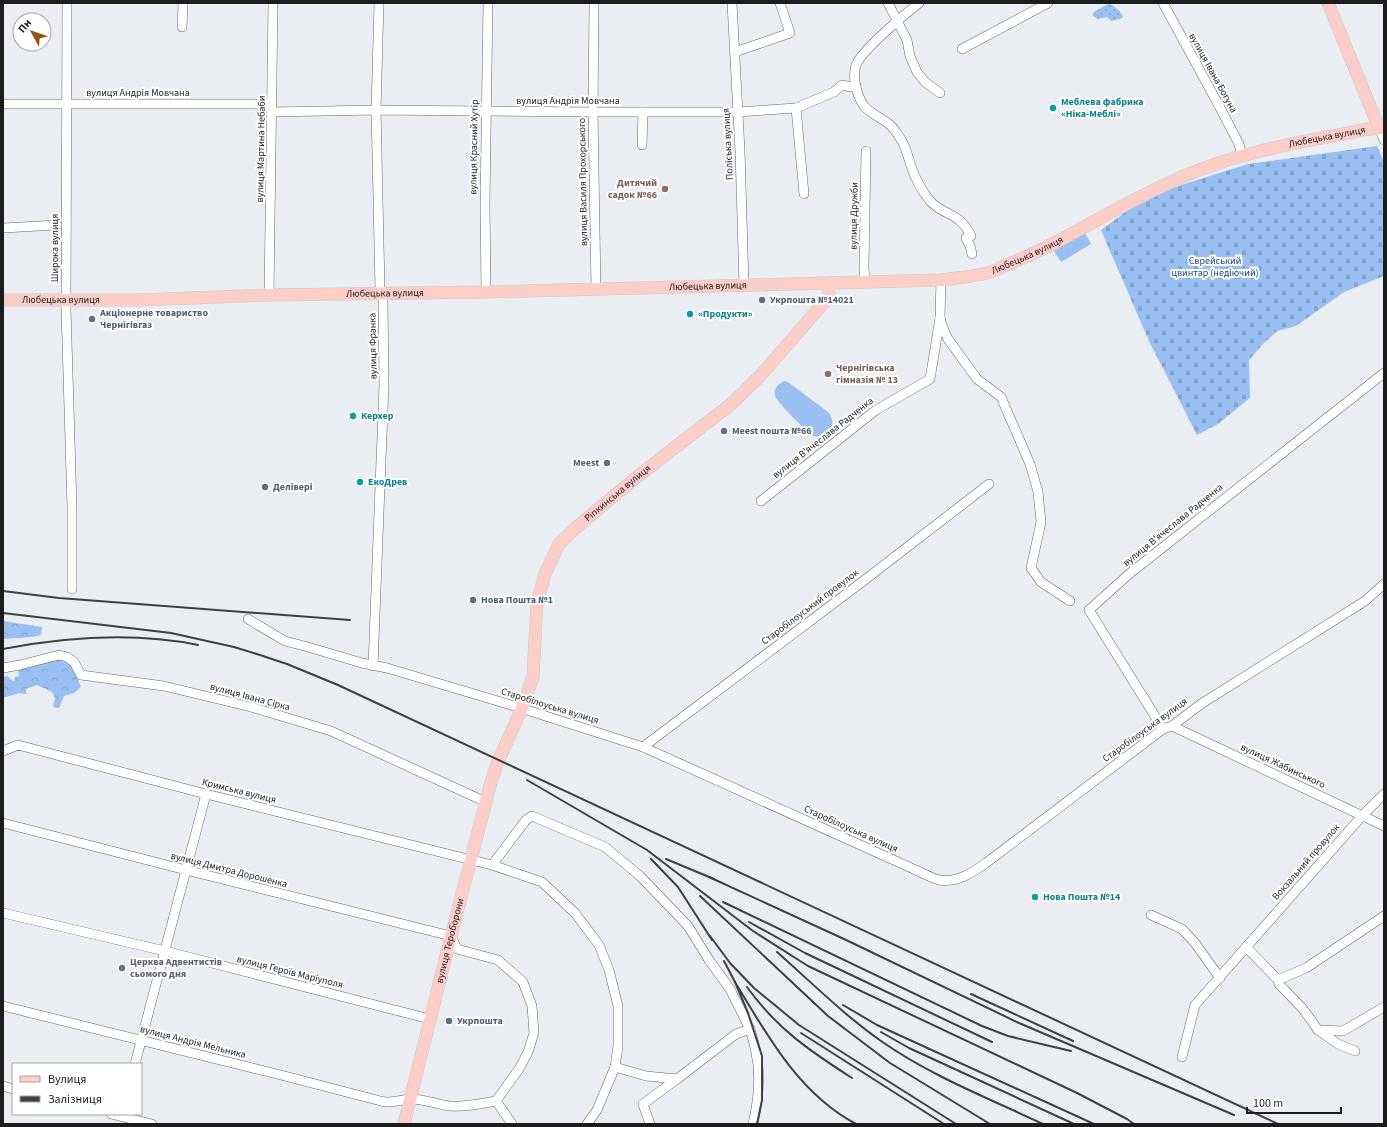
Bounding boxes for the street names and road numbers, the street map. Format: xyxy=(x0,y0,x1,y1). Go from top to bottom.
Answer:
street label: вулиця Івана Богуна xyxy=(1185,31,1241,115)
street label: вулиця Андрія Мовчана xyxy=(86,86,190,100)
street label: вулиця Андрія Мовчана xyxy=(516,94,620,108)
street label: вулиця Мартина Небаби xyxy=(253,95,269,203)
street label: вулиця Красний Хутір xyxy=(466,99,482,195)
street label: Поліська вулиця xyxy=(719,108,737,180)
street label: вулиця Василя Прохорського xyxy=(575,118,591,246)
street label: Любецька вулиця xyxy=(1287,123,1366,151)
street label: вулиця Дружби xyxy=(846,182,862,250)
street label: Широка вулиця xyxy=(48,214,62,282)
street label: Любецька вулиця xyxy=(989,233,1066,278)
street label: Любецька вулиця xyxy=(669,278,747,294)
street label: Любецька вулиця xyxy=(346,286,424,301)
street label: Любецька вулиця xyxy=(22,293,100,307)
street label: вулиця Франка xyxy=(365,313,381,379)
street label: вулиця Вʼячеслава Радченка xyxy=(769,394,877,482)
street label: Ріпкинська вулиця xyxy=(581,462,654,525)
street label: вулиця Вʼячеслава Радченка xyxy=(1120,480,1226,570)
street label: Старобілоуський провулок xyxy=(758,566,862,648)
street label: вулиця Івана Сірка xyxy=(208,680,292,714)
street label: Старобілоуська вулиця xyxy=(499,684,601,728)
street label: Старобілоуська вулиця xyxy=(1100,694,1190,766)
street label: вулиця Жабинського xyxy=(1238,740,1328,792)
street label: Кримська вулиця xyxy=(200,775,278,807)
street label: Старобілоуська вулиця xyxy=(802,802,900,856)
street label: Вокзальний провулок xyxy=(1269,821,1343,903)
street label: вулиця Дмитра Дорошенка xyxy=(169,849,289,891)
street label: вулиця Тероборони xyxy=(432,897,468,985)
street label: вулиця Героїв Маріуполя xyxy=(235,952,345,992)
street label: вулиця Андрія Мельника xyxy=(139,1022,247,1062)

